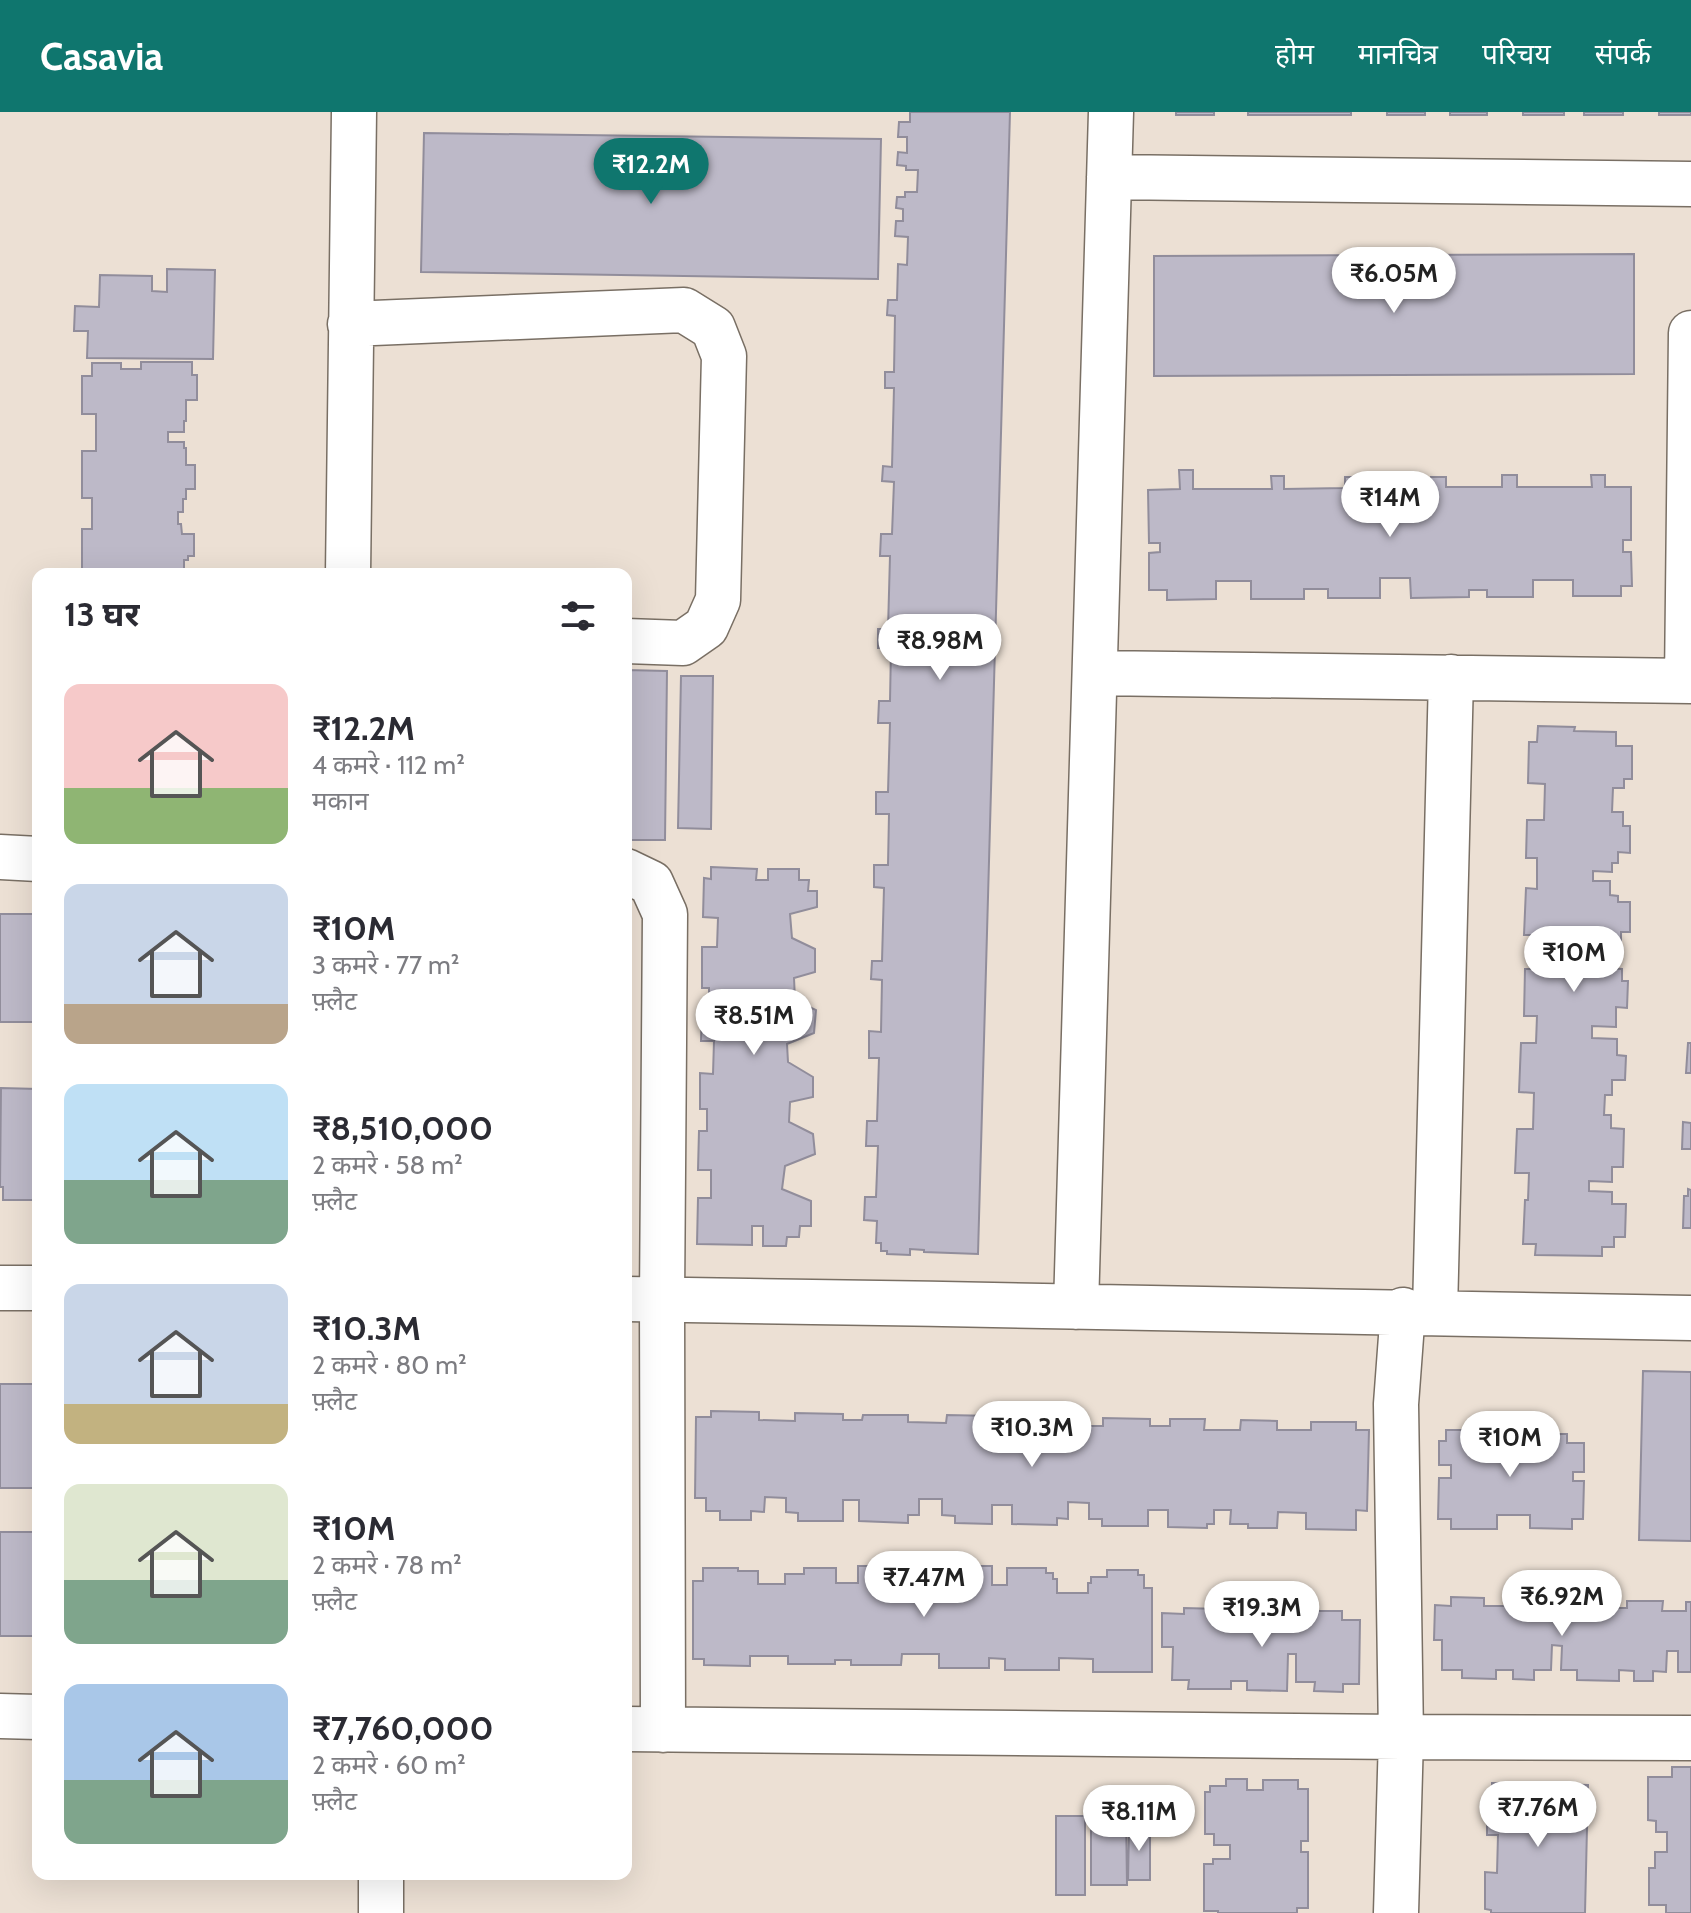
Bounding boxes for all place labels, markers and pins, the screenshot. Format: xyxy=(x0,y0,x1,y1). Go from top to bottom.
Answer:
pin: ₹12.2M xyxy=(586,138,716,206)
pin: ₹6.05M xyxy=(1329,247,1459,315)
pin: ₹14M xyxy=(1343,471,1437,539)
pin: ₹8.98M xyxy=(875,614,1005,682)
pin: ₹10M xyxy=(1527,926,1621,994)
pin: ₹8.51M xyxy=(689,989,819,1057)
pin: ₹10.3M xyxy=(967,1401,1097,1469)
pin: ₹10M xyxy=(1463,1411,1557,1479)
pin: ₹7.47M xyxy=(859,1551,989,1619)
pin: ₹6.92M xyxy=(1497,1570,1627,1638)
pin: ₹19.3M xyxy=(1197,1581,1327,1649)
pin: ₹7.76M xyxy=(1473,1781,1603,1849)
pin: ₹8.11M xyxy=(1074,1785,1204,1853)

